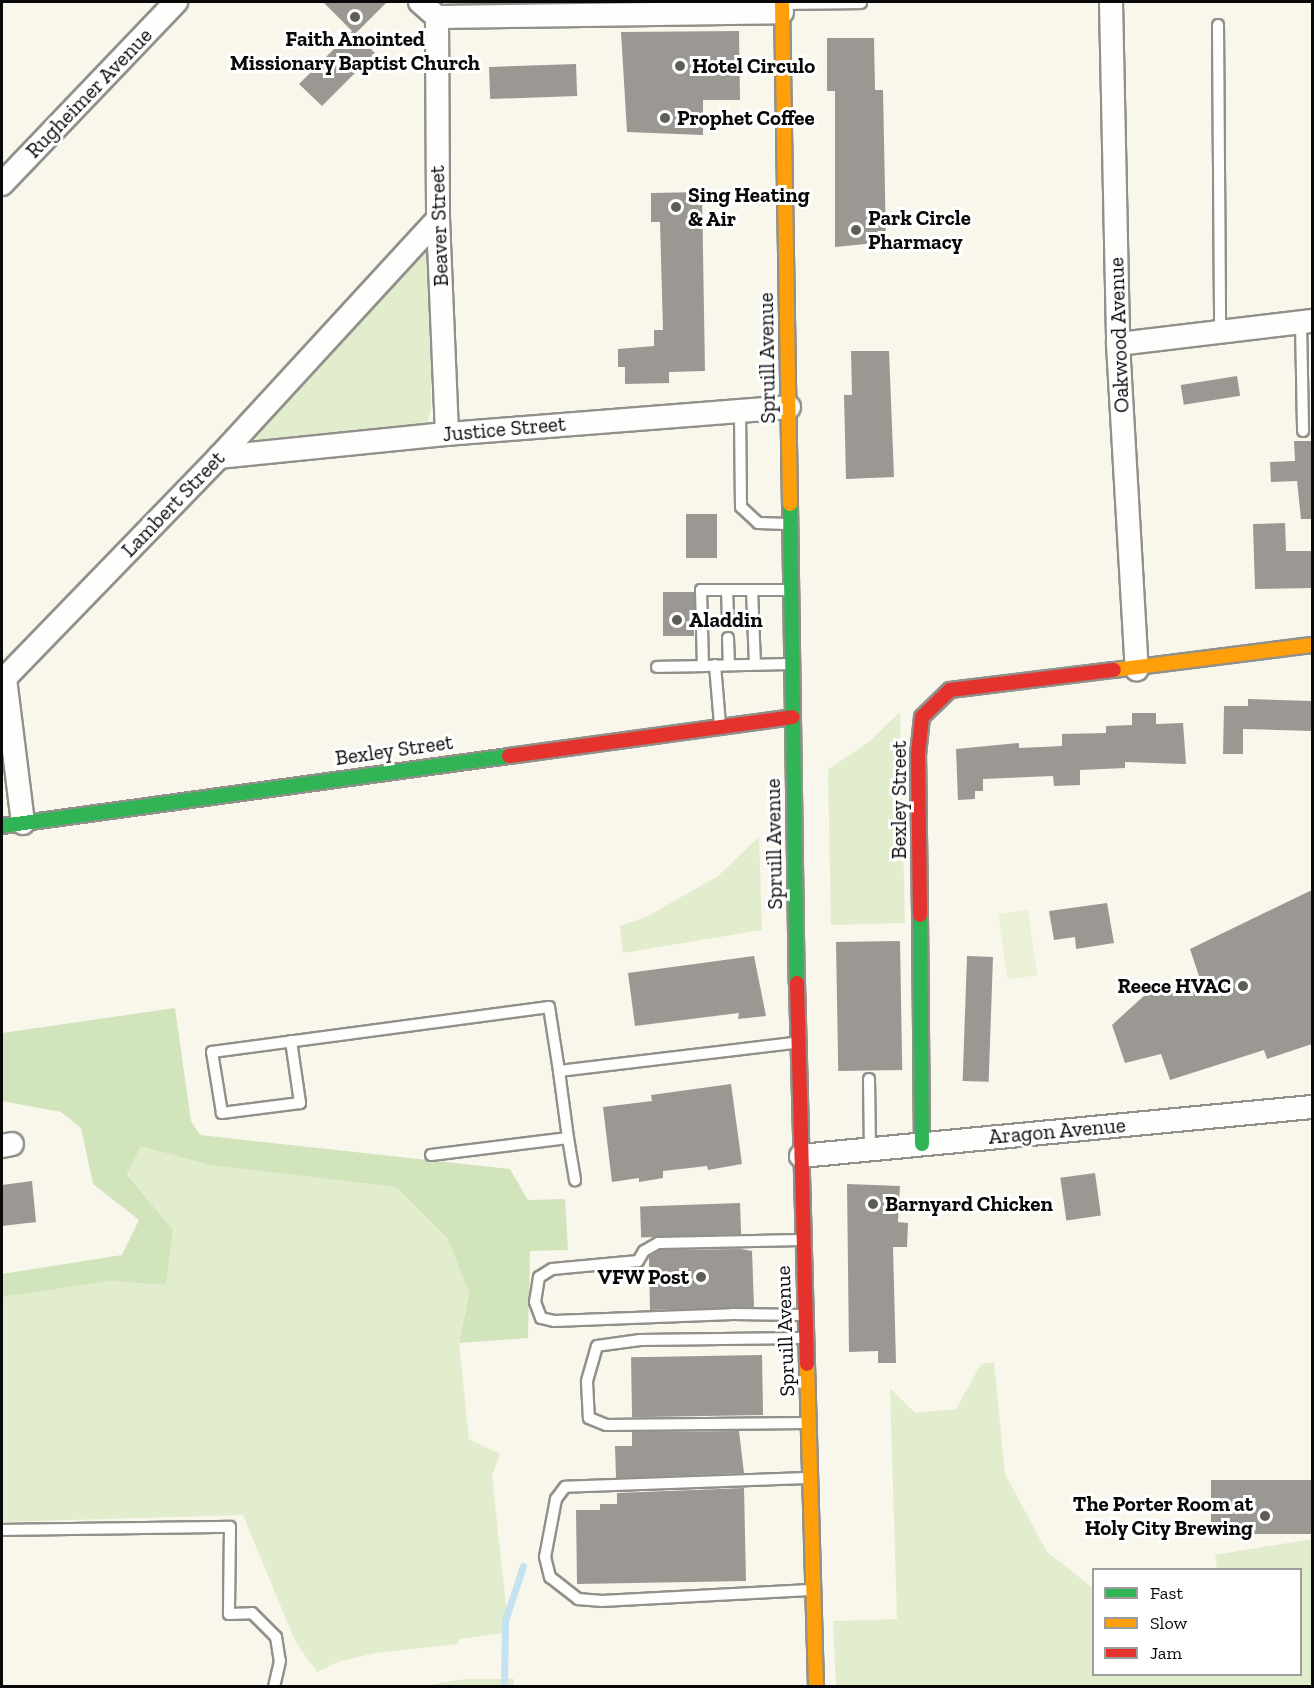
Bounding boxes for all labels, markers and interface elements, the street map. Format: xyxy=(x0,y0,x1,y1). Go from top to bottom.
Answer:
marker: Faith Anointed Missionary Baptist Church xyxy=(348,10,362,24)
street label: Rugheimer Avenue xyxy=(20,22,158,164)
place label: Faith Anointed Missionary Baptist Church xyxy=(230,26,480,76)
place label: Hotel Circulo xyxy=(692,53,815,79)
marker: Hotel Circulo xyxy=(673,59,687,73)
place label: Prophet Coffee xyxy=(677,105,815,131)
marker: Prophet Coffee xyxy=(658,111,672,125)
street label: Beaver Street xyxy=(424,165,454,287)
place label: Sing Heating & Air xyxy=(688,182,810,232)
marker: Sing Heating & Air xyxy=(669,200,683,214)
place label: Park Circle Pharmacy xyxy=(868,205,971,255)
marker: Park Circle Pharmacy xyxy=(849,223,863,237)
street label: Oakwood Avenue xyxy=(1104,256,1134,414)
street label: Spruill Avenue xyxy=(753,292,781,424)
street label: Justice Street xyxy=(441,411,567,447)
street label: Lambert Street xyxy=(116,446,230,562)
place label: Aladdin xyxy=(689,607,763,633)
marker: Aladdin xyxy=(670,613,684,627)
street label: Bexley Street xyxy=(333,729,455,771)
street label: Bexley Street xyxy=(886,740,912,860)
street label: Spruill Avenue xyxy=(760,778,788,910)
place label: Reece HVAC xyxy=(1118,973,1231,999)
marker: Reece HVAC xyxy=(1236,979,1250,993)
street label: Aragon Avenue xyxy=(987,1112,1127,1150)
place label: Barnyard Chicken xyxy=(885,1191,1053,1217)
marker: Barnyard Chicken xyxy=(866,1197,880,1211)
place label: VFW Post xyxy=(597,1264,689,1290)
street label: Spruill Avenue xyxy=(770,1265,800,1397)
marker: VFW Post xyxy=(694,1270,708,1284)
place label: The Porter Room at Holy City Brewing xyxy=(1072,1491,1253,1541)
marker: The Porter Room at Holy City Brewing xyxy=(1258,1509,1272,1523)
legend xyxy=(1092,1568,1302,1676)
text: Fast xyxy=(1150,1582,1183,1604)
text: Slow xyxy=(1150,1612,1187,1634)
text: Jam xyxy=(1150,1642,1182,1664)

